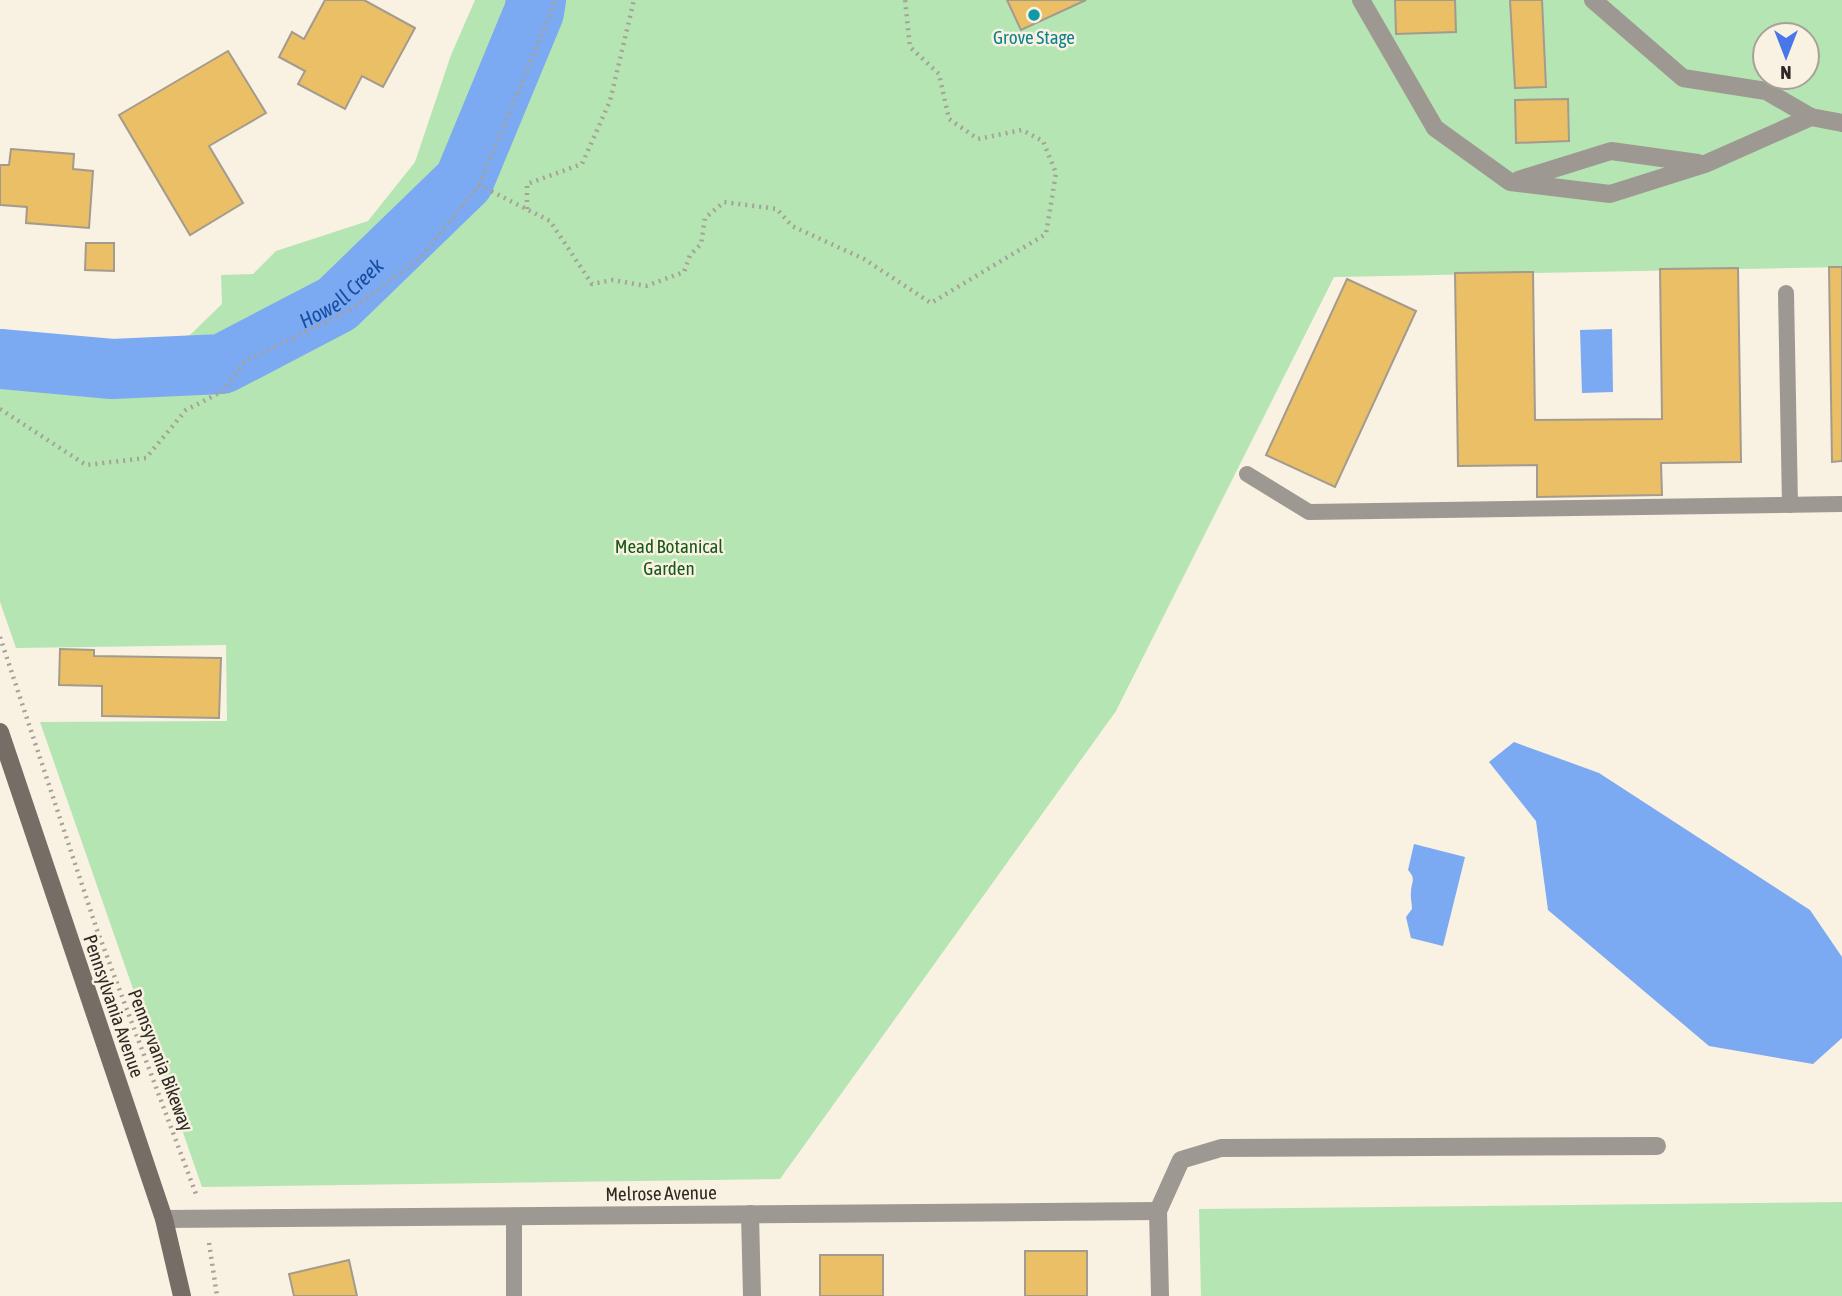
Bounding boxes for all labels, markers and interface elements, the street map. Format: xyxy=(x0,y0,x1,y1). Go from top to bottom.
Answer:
marker: Grove Stage xyxy=(1026,7,1042,23)
north arrow xyxy=(1751,21,1821,91)
place label: Grove Stage xyxy=(993,26,1075,48)
text: N xyxy=(1780,62,1792,84)
water label: Howell Creek xyxy=(295,252,388,333)
park label: Mead Botanical Garden xyxy=(615,535,723,579)
street label: Pennsylvania Avenue xyxy=(79,932,149,1080)
street label: Pennsyvania Bikeway xyxy=(124,986,198,1134)
street label: Melrose Avenue xyxy=(605,1181,717,1205)

